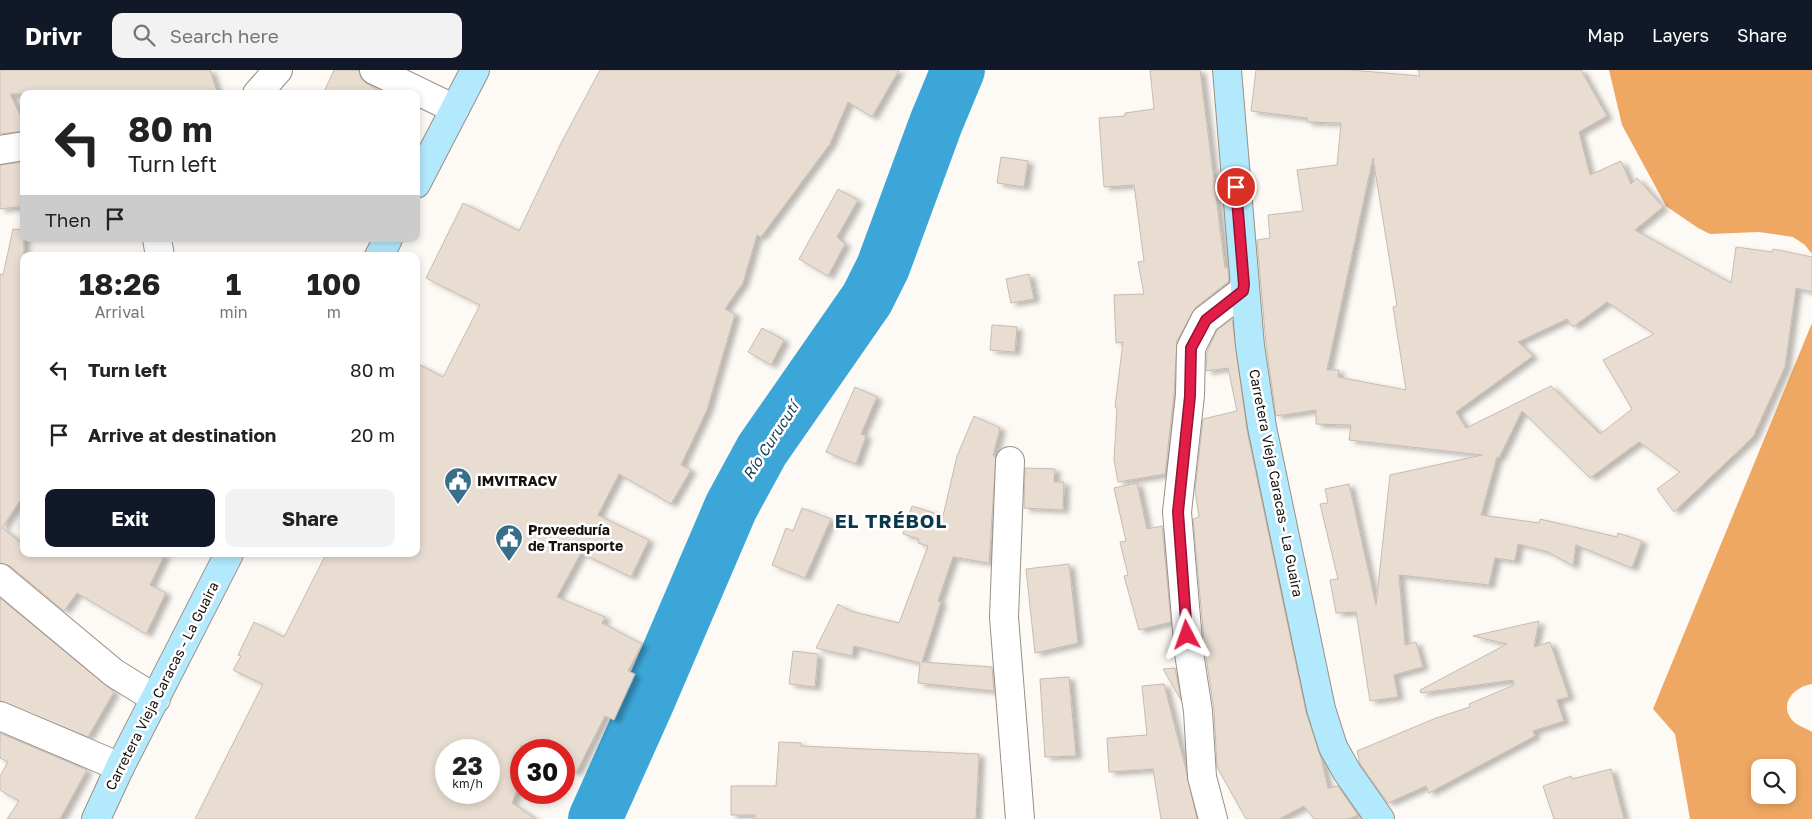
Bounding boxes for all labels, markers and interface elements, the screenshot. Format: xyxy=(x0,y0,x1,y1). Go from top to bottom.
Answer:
search box xyxy=(112,13,462,58)
text: Drivr xyxy=(25,21,82,50)
icon: search xyxy=(130,21,158,49)
text: Search here xyxy=(170,24,279,47)
text: Map xyxy=(1587,24,1624,46)
text: Layers xyxy=(1652,24,1709,46)
text: Share xyxy=(1737,24,1787,46)
text: 80 m xyxy=(128,108,213,150)
icon: left xyxy=(45,110,110,175)
text: Turn left xyxy=(128,150,217,177)
pin xyxy=(1215,166,1257,208)
icon: arrive xyxy=(1222,173,1250,201)
icon: arrive xyxy=(101,205,129,233)
text: Then xyxy=(45,208,91,231)
text: 18:26 xyxy=(79,266,161,302)
text: 1 xyxy=(226,266,241,302)
text: 100 xyxy=(307,266,361,302)
text: Arrival xyxy=(95,302,145,322)
text: min xyxy=(219,302,248,322)
text: m xyxy=(327,302,341,322)
icon: left xyxy=(45,356,73,384)
text: Turn left xyxy=(88,358,167,381)
text: 80 m xyxy=(350,358,395,381)
street label: Carretera Vieja Caracas - La Guaira xyxy=(1246,367,1307,598)
water label: Río Curucutí xyxy=(739,395,804,482)
icon: arrive xyxy=(45,421,73,449)
text: Arrive at destination xyxy=(88,423,276,446)
text: 20 m xyxy=(351,423,395,446)
public building icon: IMVITRACV xyxy=(443,466,473,505)
place label: IMVITRACV xyxy=(477,472,557,489)
button: Exit xyxy=(45,489,215,547)
button: Share xyxy=(225,489,395,547)
district label: EL TRÉBOL xyxy=(835,509,947,532)
place label: Proveeduría de Transporte xyxy=(528,521,623,554)
public building icon: Proveeduría de Transporte xyxy=(494,523,524,562)
street label: Carretera Vieja Caracas - La Guaira xyxy=(101,579,222,793)
position arrow xyxy=(1160,608,1212,660)
speed limit sign: 30 xyxy=(510,739,575,804)
text: 23 xyxy=(452,750,483,781)
map controls xyxy=(1751,759,1796,804)
button: search xyxy=(1751,759,1796,804)
text: km/h xyxy=(452,776,483,791)

